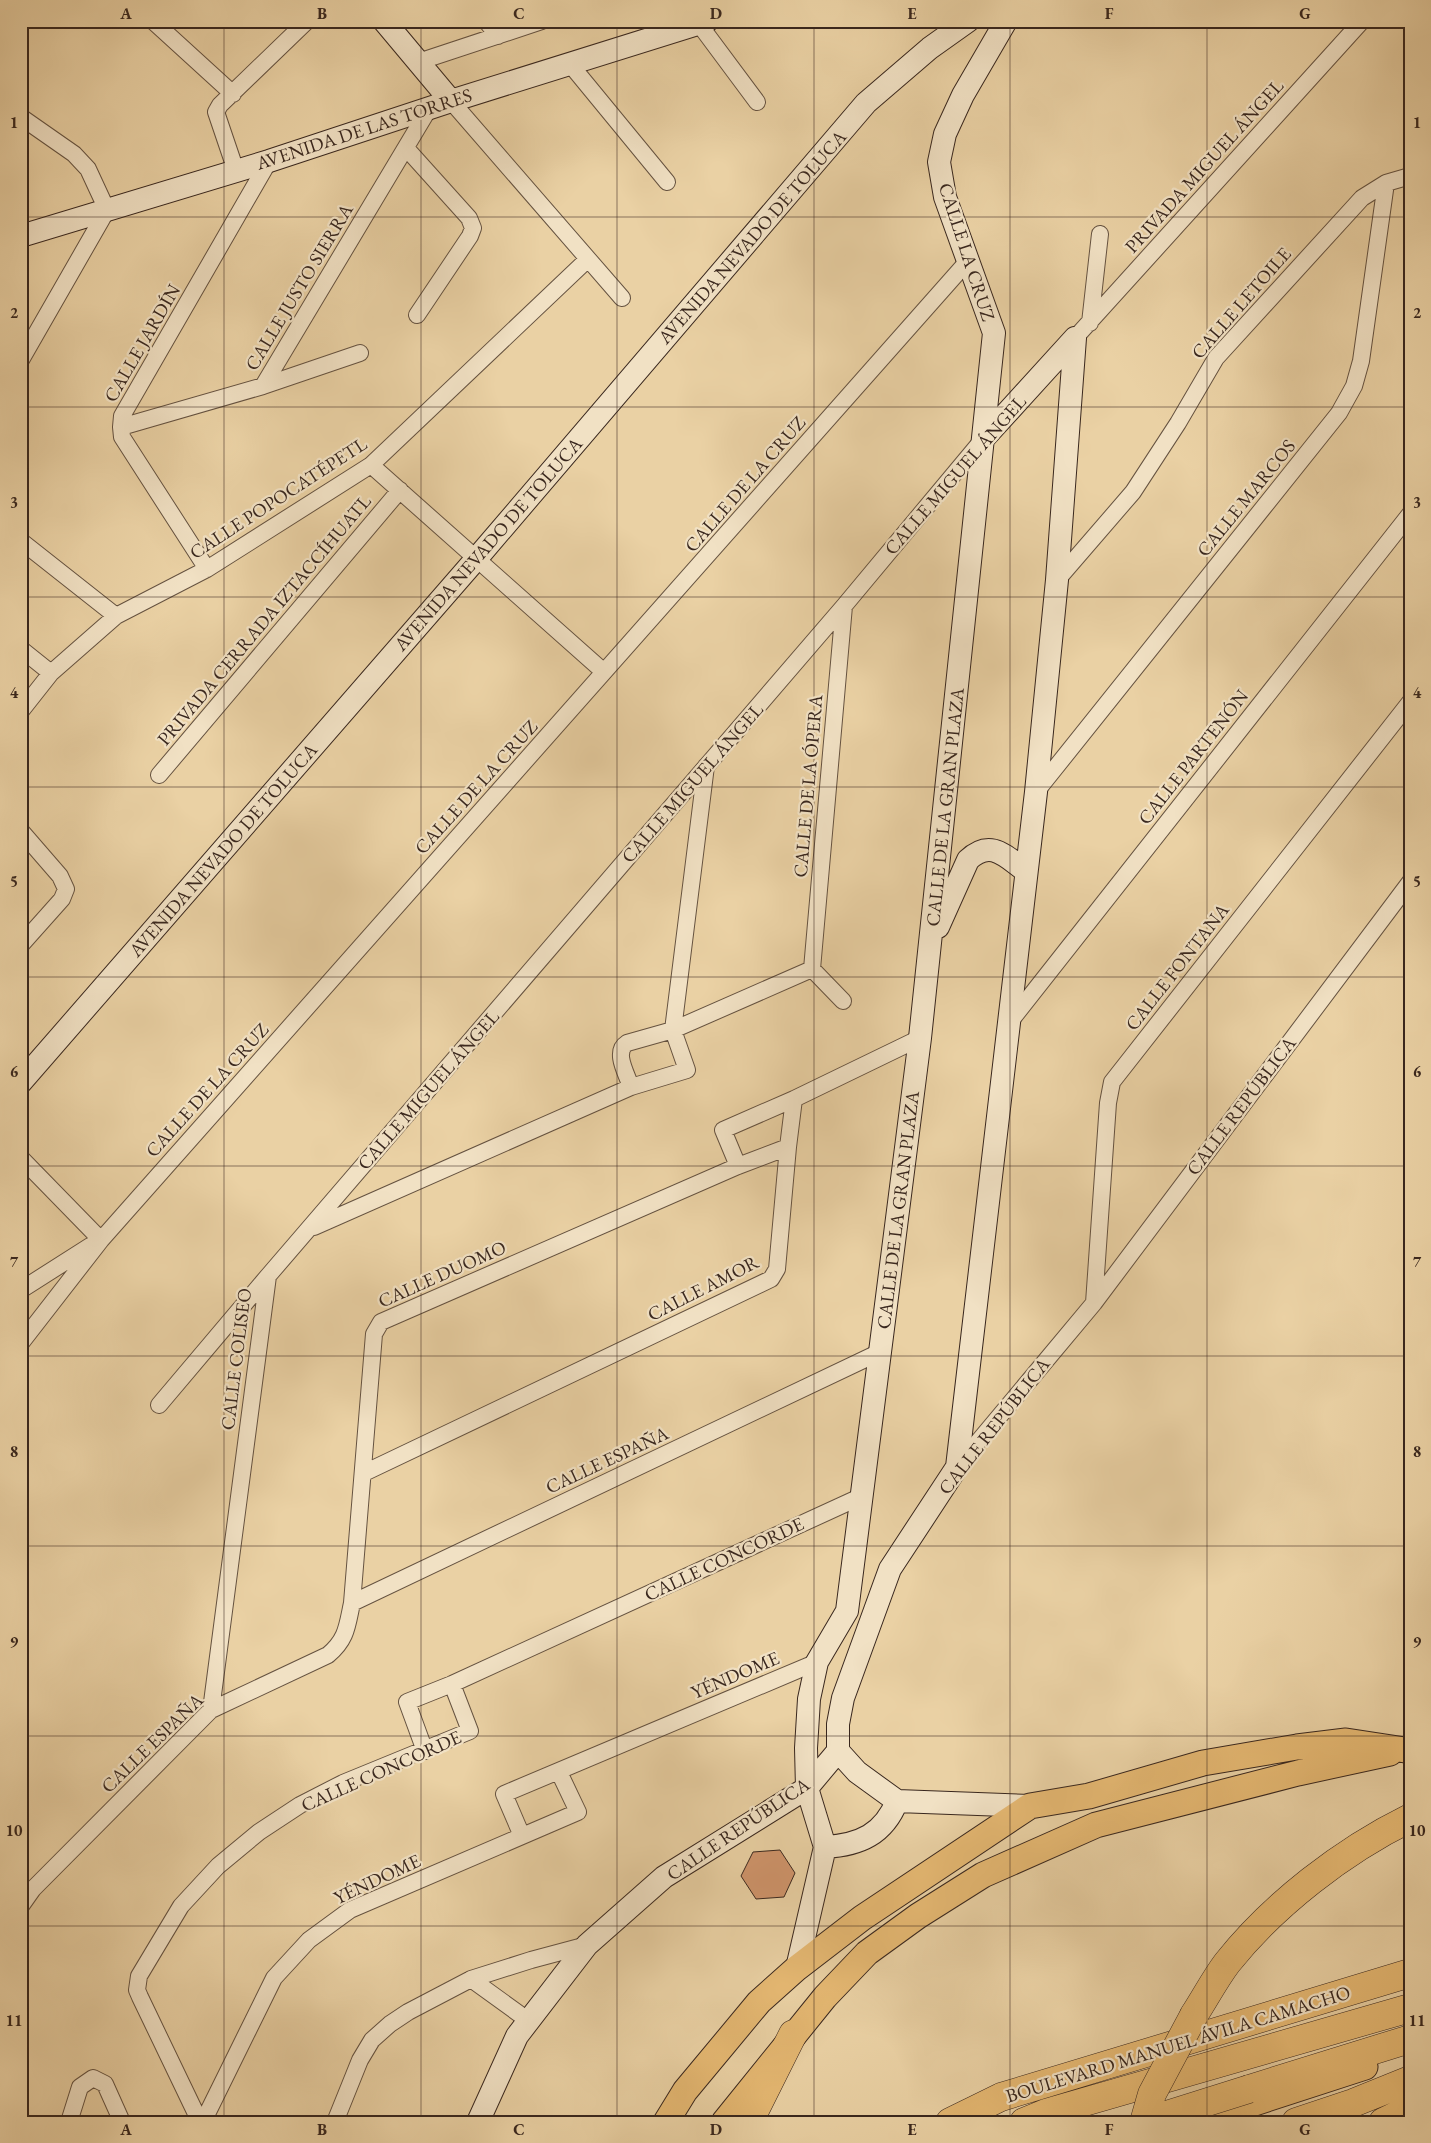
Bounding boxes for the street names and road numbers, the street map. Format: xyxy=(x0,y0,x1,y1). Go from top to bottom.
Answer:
street label: PRIVADA MIGUEL ÁNGEL xyxy=(1119,74,1289,258)
street label: AVENIDA DE LAS TORRES xyxy=(252,82,475,176)
street label: AVENIDA NEVADO DE TOLUCA xyxy=(652,124,852,350)
street label: CALLE LA CRUZ xyxy=(933,180,1001,325)
street label: CALLE JUSTO SIERRA xyxy=(239,198,359,375)
street label: CALLE LETOILE xyxy=(1186,242,1297,364)
street label: CALLE JARDÍN xyxy=(98,279,186,407)
street label: CALLE MIGUEL ÁNGEL xyxy=(879,390,1031,560)
street label: CALLE DE LA CRUZ xyxy=(679,410,811,557)
street label: CALLE POPOCATÉPETL xyxy=(185,431,371,565)
street label: AVENIDA NEVADO DE TOLUCA xyxy=(388,431,588,657)
street label: CALLE MARCOS xyxy=(1191,434,1301,562)
street label: PRIVADA CERRADA IZTACCÍHUATL xyxy=(152,489,376,751)
street label: CALLE PARTENÓN xyxy=(1132,684,1254,830)
street label: CALLE DE LA GRAN PLAZA xyxy=(920,686,970,928)
street label: CALLE DE LA ÓPERA xyxy=(788,693,829,878)
street label: CALLE MIGUEL ÁNGEL xyxy=(616,698,768,868)
street label: CALLE DE LA CRUZ xyxy=(409,714,543,860)
street label: AVENIDA NEVADO DE TOLUCA xyxy=(123,737,323,963)
street label: CALLE FONTANA xyxy=(1119,898,1235,1036)
street label: CALLE MIGUEL ÁNGEL xyxy=(352,1005,504,1175)
street label: CALLE DE LA CRUZ xyxy=(140,1017,274,1163)
street label: CALLE REPÚBLICA xyxy=(1181,1031,1302,1180)
street label: CALLE DE LA GRAN PLAZA xyxy=(871,1089,925,1330)
street label: CALLE DUOMO xyxy=(374,1235,510,1313)
street label: CALLE AMOR xyxy=(643,1249,763,1327)
street label: CALLE COLISEO xyxy=(215,1287,257,1431)
street label: CALLE REPÚBLICA xyxy=(933,1352,1056,1500)
street label: CALLE ESPAÑA xyxy=(541,1420,673,1499)
street label: CALLE CONCORDE xyxy=(640,1511,808,1607)
street label: YÉNDOME xyxy=(687,1645,783,1705)
street label: CALLE ESPAÑA xyxy=(95,1687,209,1798)
street label: CALLE CONCORDE xyxy=(297,1724,465,1818)
street label: CALLE REPÚBLICA xyxy=(662,1771,815,1886)
street label: YÉNDOME xyxy=(329,1848,425,1910)
street label: BOULEVARD MANUEL ÁVILA CAMACHO xyxy=(1003,1980,1353,2108)

